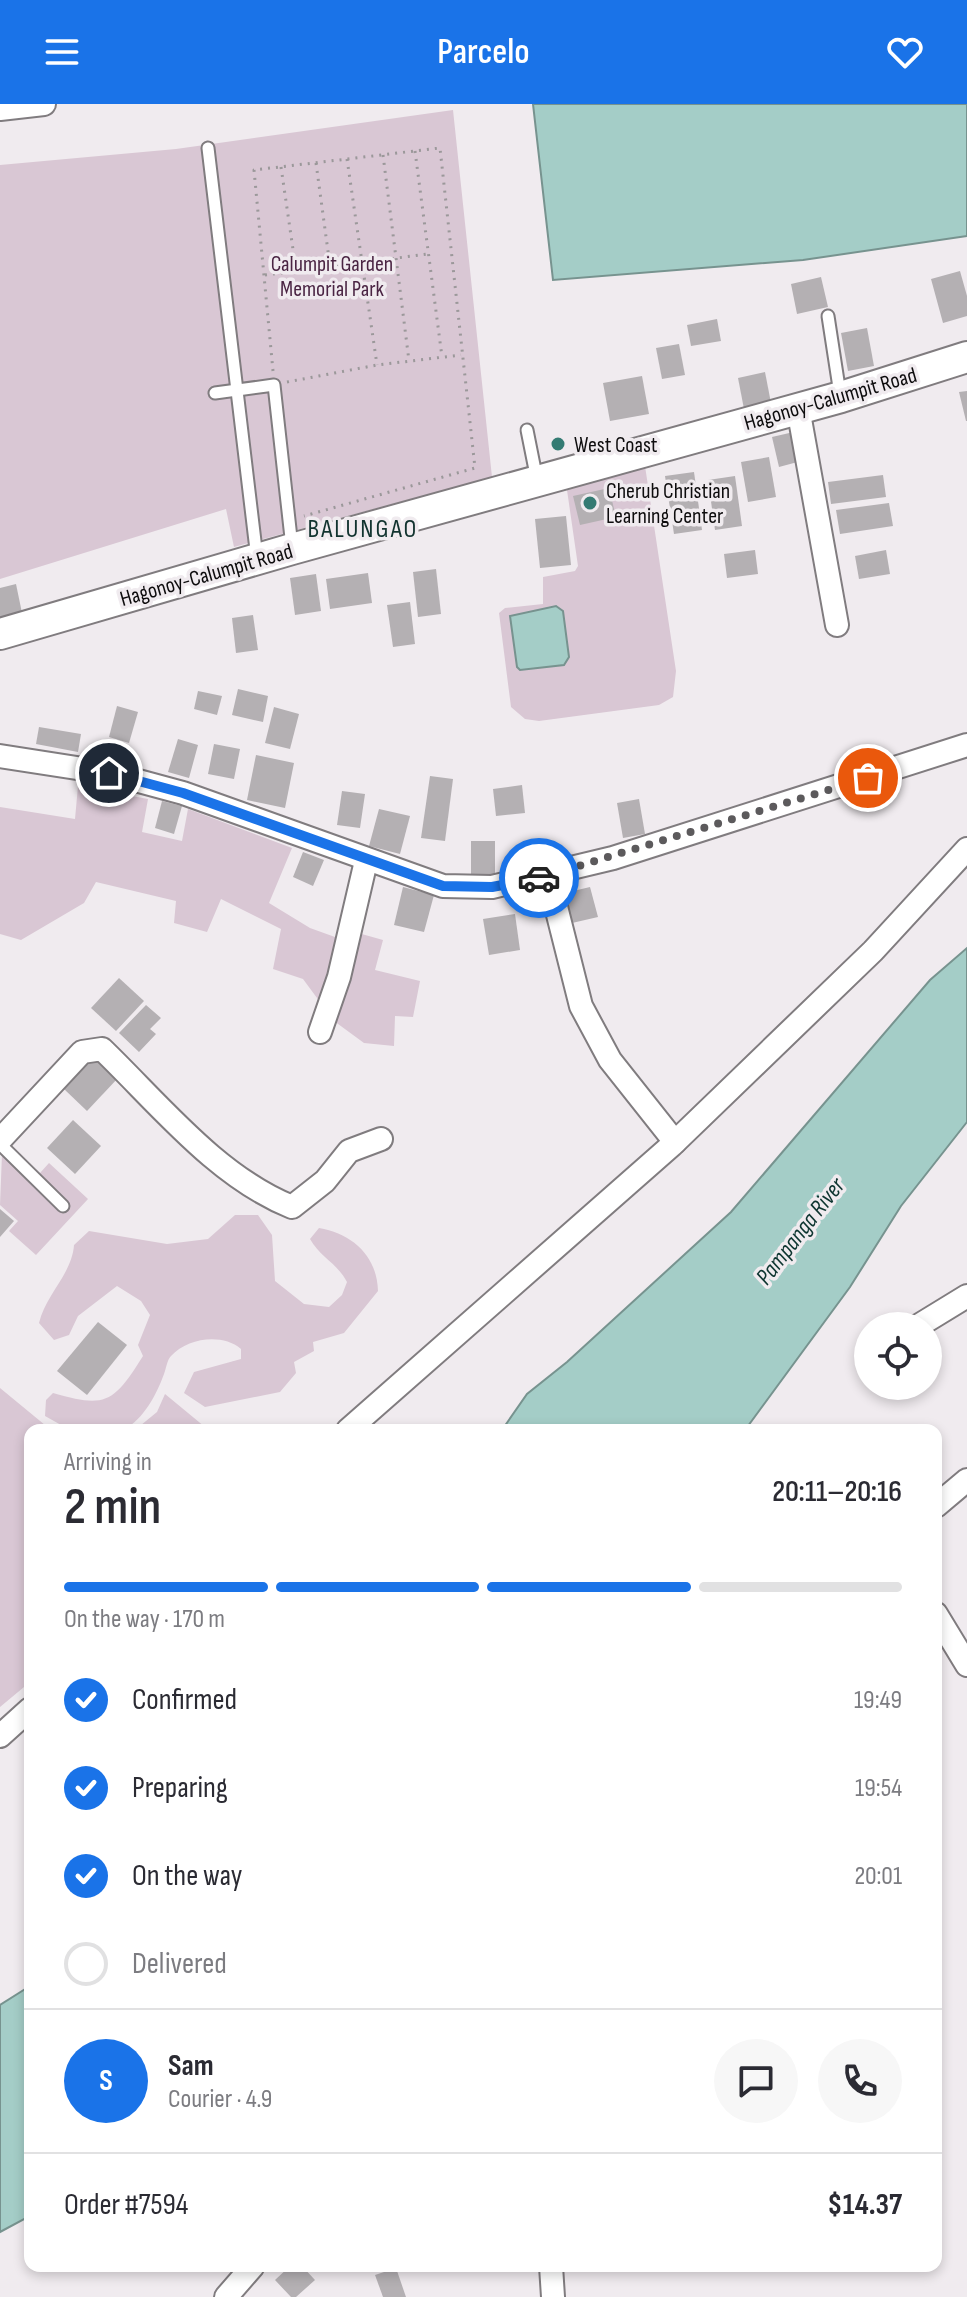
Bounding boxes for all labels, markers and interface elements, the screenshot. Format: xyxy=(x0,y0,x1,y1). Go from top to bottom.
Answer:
icon: menu xyxy=(40,30,84,74)
icon: heart xyxy=(883,30,927,74)
text: Parcelo xyxy=(437,31,530,74)
park label: Calumpit Garden Memorial Park xyxy=(271,251,393,303)
street label: Hagonoy-Calumpit Road xyxy=(741,362,920,437)
place label: West Coast xyxy=(574,432,658,459)
marker: West Coast xyxy=(549,435,567,453)
place label: Cherub Christian Learning Center xyxy=(606,478,730,530)
marker: Cherub Christian Learning Center xyxy=(581,494,599,512)
district label: BALUNGAO xyxy=(308,514,418,545)
street label: Hagonoy-Calumpit Road xyxy=(117,538,296,613)
pin xyxy=(75,739,143,807)
pin xyxy=(834,744,902,812)
icon: home xyxy=(87,751,131,795)
icon: bag xyxy=(846,756,890,800)
courier xyxy=(499,838,579,918)
icon: car xyxy=(517,856,561,900)
water label: Pampanga River xyxy=(750,1171,852,1291)
map controls xyxy=(854,1312,942,1400)
button: locate xyxy=(854,1312,942,1400)
text: Arriving in xyxy=(64,1447,152,1478)
text: 20:11–20:16 xyxy=(772,1474,902,1510)
text: 2 min xyxy=(64,1476,161,1539)
text: On the way · 170 m xyxy=(64,1604,225,1635)
icon: check xyxy=(64,1678,108,1722)
text: Confirmed xyxy=(132,1682,237,1718)
text: 19:49 xyxy=(854,1685,902,1716)
icon: check xyxy=(64,1766,108,1810)
text: Preparing xyxy=(132,1770,228,1806)
text: 19:54 xyxy=(855,1773,902,1804)
icon: check xyxy=(64,1854,108,1898)
text: On the way xyxy=(132,1858,242,1894)
text: 20:01 xyxy=(854,1861,902,1892)
text: Delivered xyxy=(132,1946,227,1982)
button: chat xyxy=(714,2039,798,2123)
button: phone xyxy=(818,2039,902,2123)
text: Sam xyxy=(168,2048,214,2084)
text: S xyxy=(99,2063,113,2099)
text: Courier · 4.9 xyxy=(168,2084,272,2115)
text: Order #7594 xyxy=(64,2187,188,2223)
text: $14.37 xyxy=(827,2187,902,2223)

